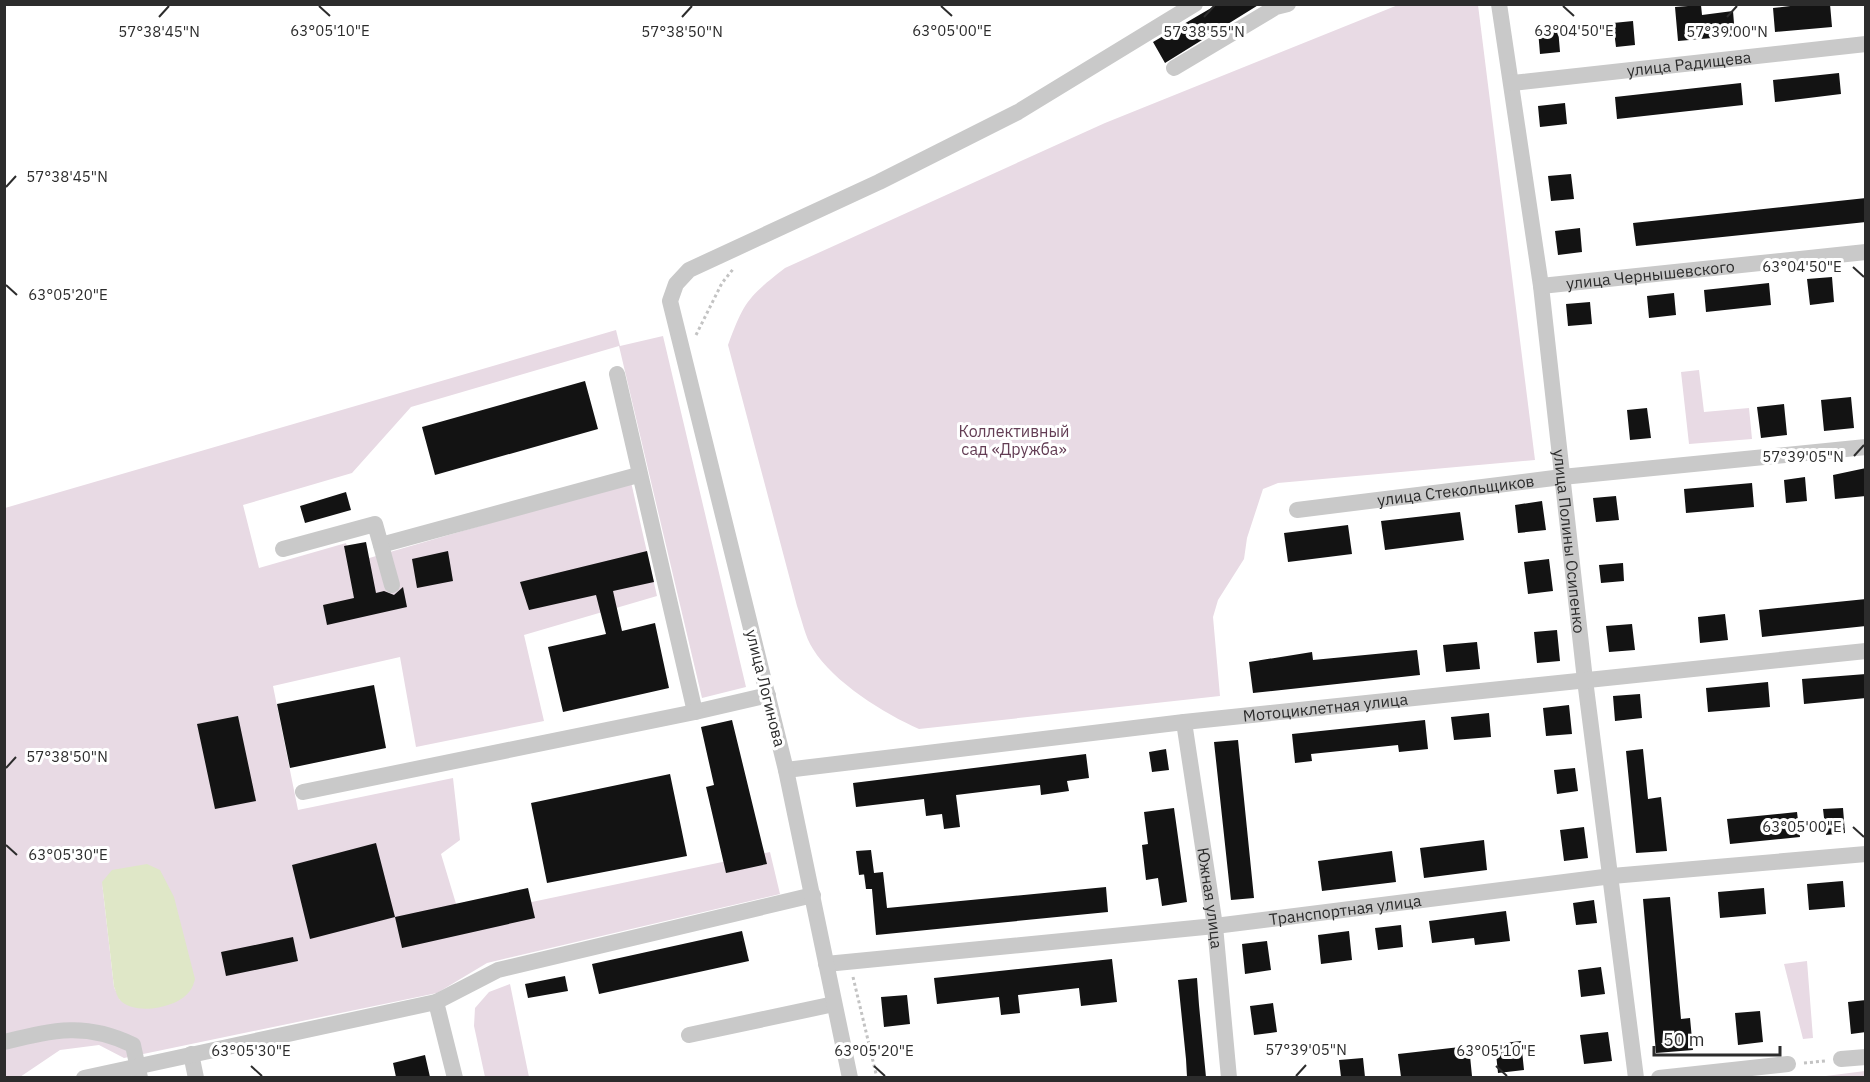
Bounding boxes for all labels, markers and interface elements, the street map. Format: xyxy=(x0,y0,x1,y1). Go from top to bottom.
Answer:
text: 63°05'10"E xyxy=(290,21,370,40)
text: 63°05'00"E xyxy=(912,21,992,40)
text: 63°04'50"E xyxy=(1534,21,1614,40)
text: 57°38'45"N xyxy=(118,22,200,41)
text: 57°38'50"N xyxy=(641,22,723,41)
text: 57°38'55"N xyxy=(1163,22,1245,41)
text: 57°39'00"N xyxy=(1686,22,1768,41)
street label: улица Радищева xyxy=(1626,47,1753,80)
text: 57°38'45"N xyxy=(26,167,108,186)
street label: улица Чернышевского xyxy=(1565,256,1736,293)
text: 63°04'50"E xyxy=(1762,257,1842,276)
text: 63°05'20"E xyxy=(28,285,108,304)
park label: Коллективный сад «Дружба» xyxy=(958,421,1070,459)
text: 57°39'05"N xyxy=(1762,447,1844,466)
street label: улица Полины Осипенко xyxy=(1549,448,1590,634)
street label: улица Стекольщиков xyxy=(1376,471,1535,510)
street label: улица Логинова xyxy=(742,627,790,749)
street label: Мотоциклетная улица xyxy=(1242,689,1409,726)
text: 57°38'50"N xyxy=(26,747,108,766)
text: 63°05'00"E xyxy=(1762,817,1842,836)
text: 63°05'30"E xyxy=(28,845,108,864)
street label: Южная улица xyxy=(1193,846,1227,950)
street label: Транспортная улица xyxy=(1268,890,1423,929)
scale bar xyxy=(1654,1019,1780,1057)
text: 50 m xyxy=(1663,1028,1705,1051)
text: 57°39'05"N xyxy=(1265,1040,1347,1059)
text: 63°05'30"E xyxy=(211,1041,291,1060)
text: 63°05'20"E xyxy=(834,1041,914,1060)
text: 63°05'10"E xyxy=(1456,1041,1536,1060)

